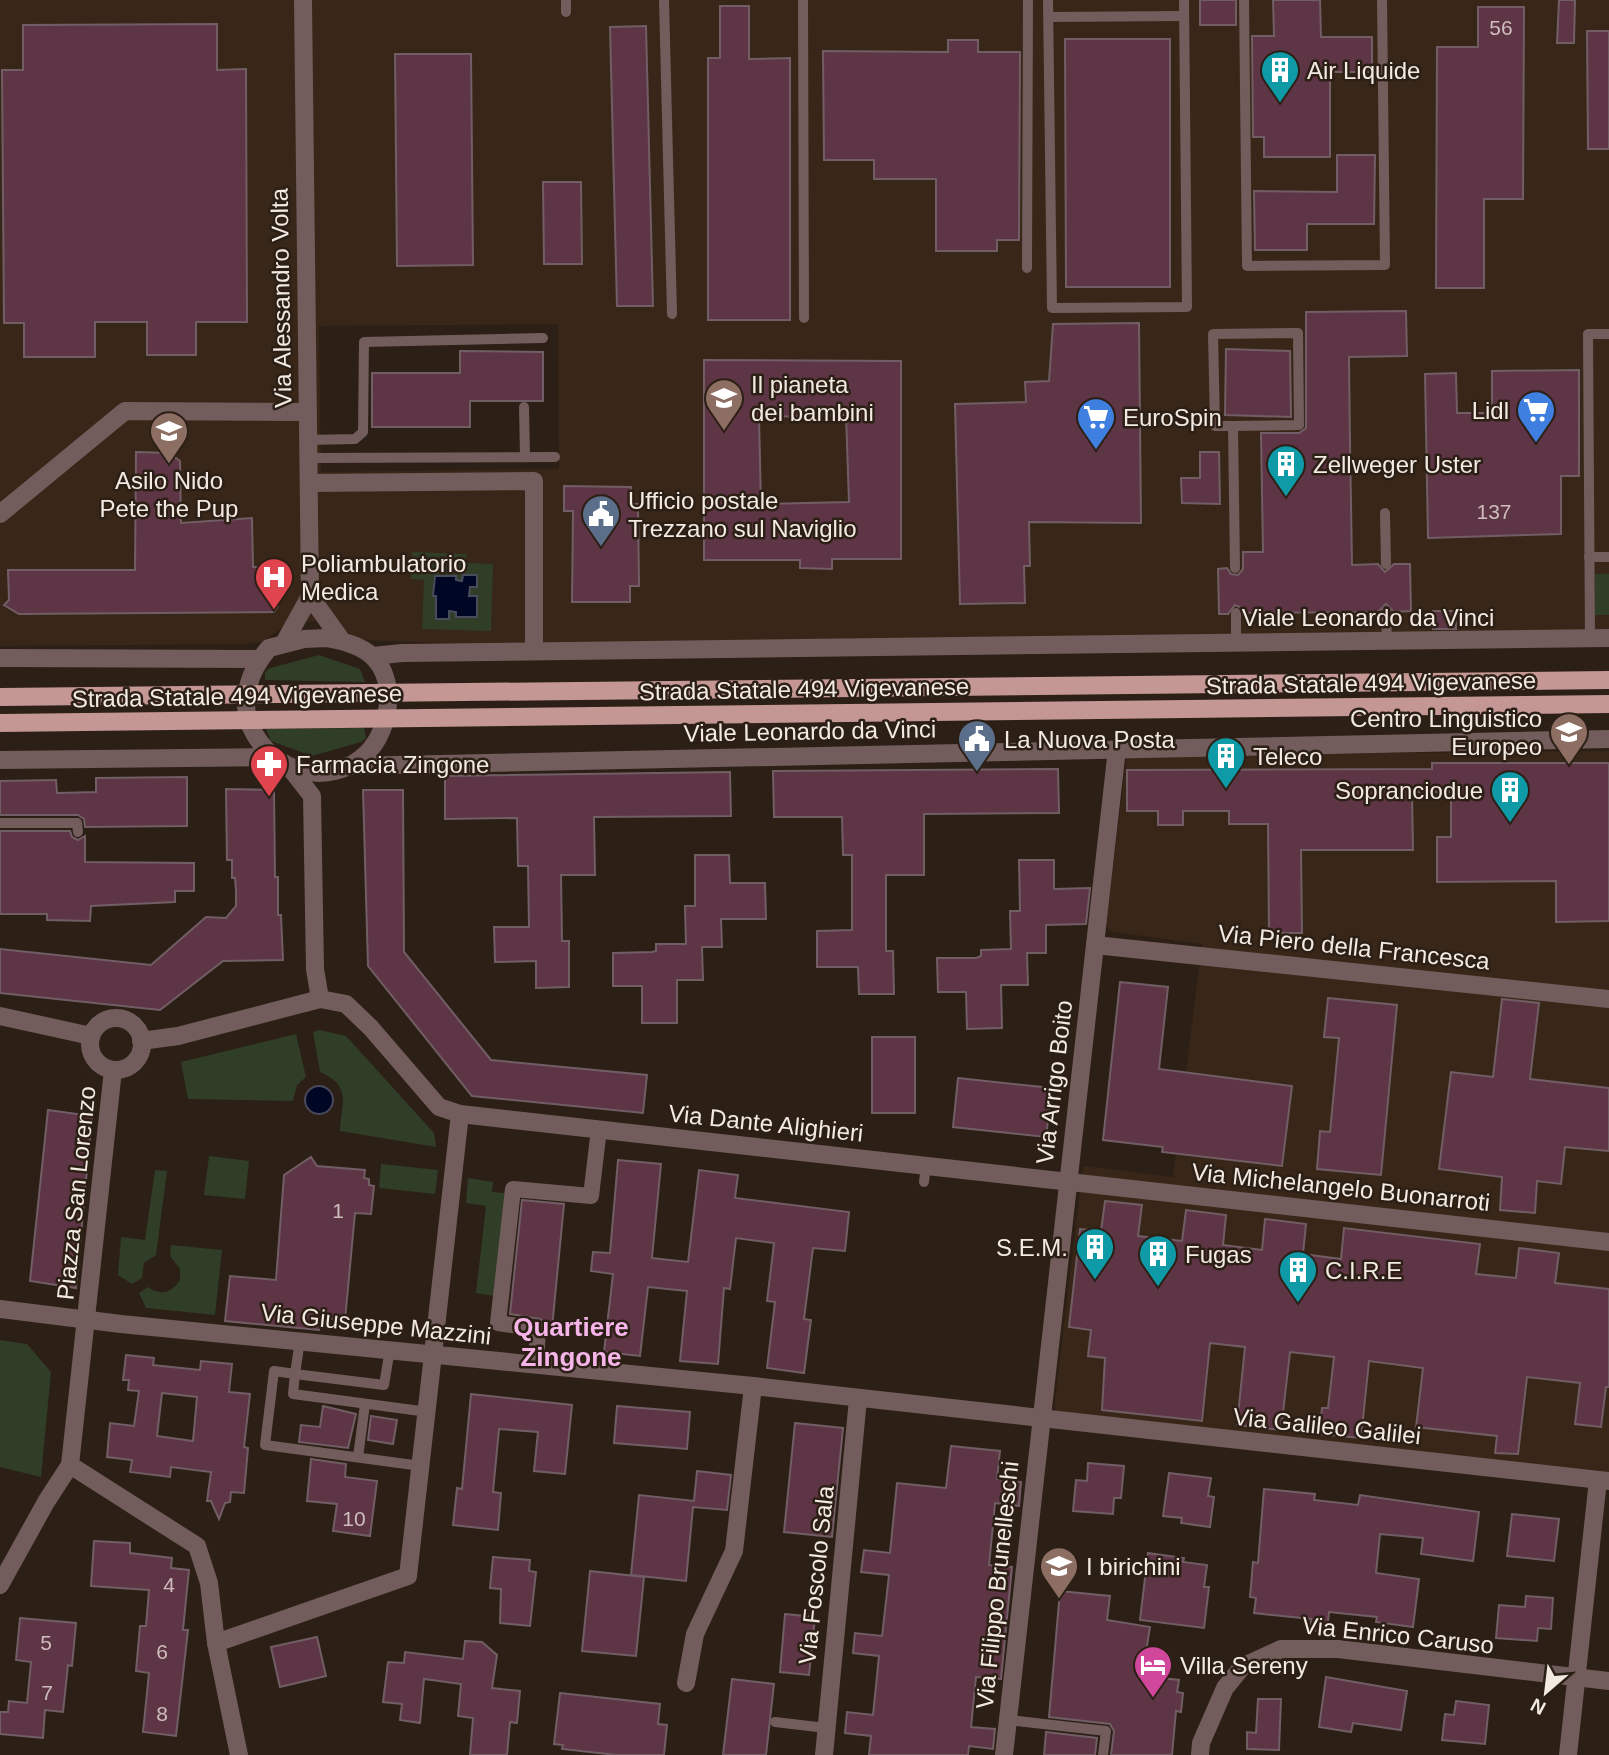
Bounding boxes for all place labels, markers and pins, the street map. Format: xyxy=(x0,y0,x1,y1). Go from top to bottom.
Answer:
building icon: Air Liquide xyxy=(1259,49,1301,104)
place label: Air Liquide xyxy=(1307,57,1420,84)
place label: Il pianeta dei bambini xyxy=(751,371,874,426)
school or university icon: Il pianeta dei bambini xyxy=(703,377,745,432)
supermarket icon: Lidl xyxy=(1515,389,1557,444)
supermarket icon: EuroSpin xyxy=(1075,396,1117,451)
place label: Lidl xyxy=(1472,397,1509,424)
place label: EuroSpin xyxy=(1123,404,1222,431)
school or university icon: Asilo Nido Pete the Pup xyxy=(148,410,190,465)
building icon: Zellweger Uster xyxy=(1265,443,1307,498)
place label: Zellweger Uster xyxy=(1313,451,1481,478)
place label: Asilo Nido Pete the Pup xyxy=(100,467,238,522)
place label: Ufficio postale Trezzano sul Naviglio xyxy=(628,487,857,542)
public building icon: Ufficio postale Trezzano sul Naviglio xyxy=(580,493,622,548)
place label: Poliambulatorio Medica xyxy=(301,550,466,605)
hospital icon: Poliambulatorio Medica xyxy=(253,556,295,611)
place label: Centro Linguistico Europeo xyxy=(1350,705,1542,760)
school or university icon: Centro Linguistico Europeo xyxy=(1548,711,1590,766)
public building icon: La Nuova Posta xyxy=(956,718,998,773)
place label: La Nuova Posta xyxy=(1004,726,1175,753)
building icon: Teleco xyxy=(1205,735,1247,790)
pharmacy icon: Farmacia Zingone xyxy=(248,743,290,798)
place label: Teleco xyxy=(1253,743,1322,770)
place label: Farmacia Zingone xyxy=(296,751,489,778)
building icon: Sopranciodue xyxy=(1489,769,1531,824)
place label: Sopranciodue xyxy=(1335,777,1483,804)
building icon: S.E.M. xyxy=(1074,1226,1116,1281)
building icon: Fugas xyxy=(1137,1233,1179,1288)
place label: S.E.M. xyxy=(996,1234,1068,1261)
place label: Fugas xyxy=(1185,1241,1252,1268)
building icon: C.I.R.E xyxy=(1277,1249,1319,1304)
place label: C.I.R.E xyxy=(1325,1257,1402,1284)
school or university icon: I birichini xyxy=(1038,1545,1080,1600)
place label: I birichini xyxy=(1086,1553,1181,1580)
hotel icon: Villa Sereny xyxy=(1132,1644,1174,1699)
place label: Villa Sereny xyxy=(1180,1652,1308,1679)

